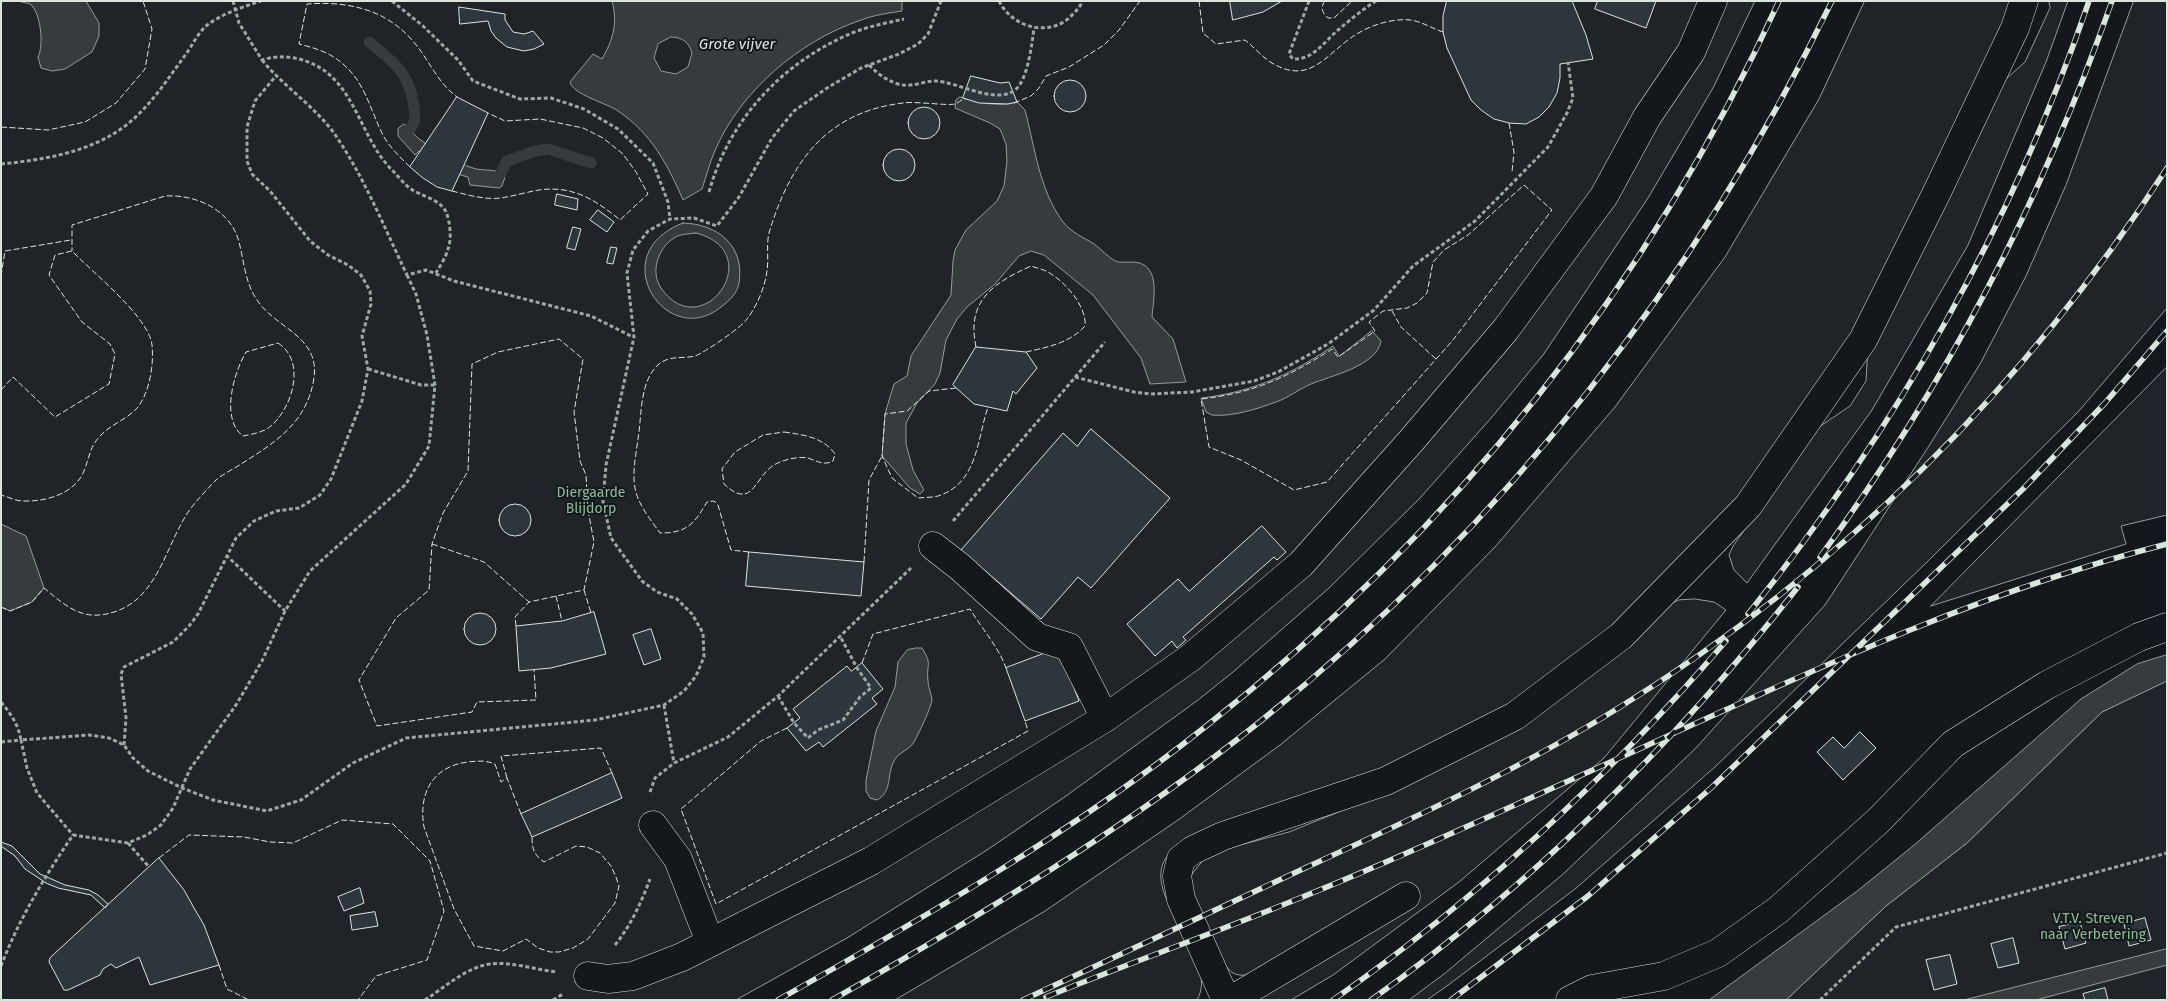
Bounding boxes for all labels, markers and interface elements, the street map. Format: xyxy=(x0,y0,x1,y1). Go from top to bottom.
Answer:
water label: Grote vijver xyxy=(699,36,775,54)
park label: Diergaarde Blijdorp xyxy=(557,485,625,518)
park label: V.T.V. Streven naar Verbetering xyxy=(2040,911,2146,944)

